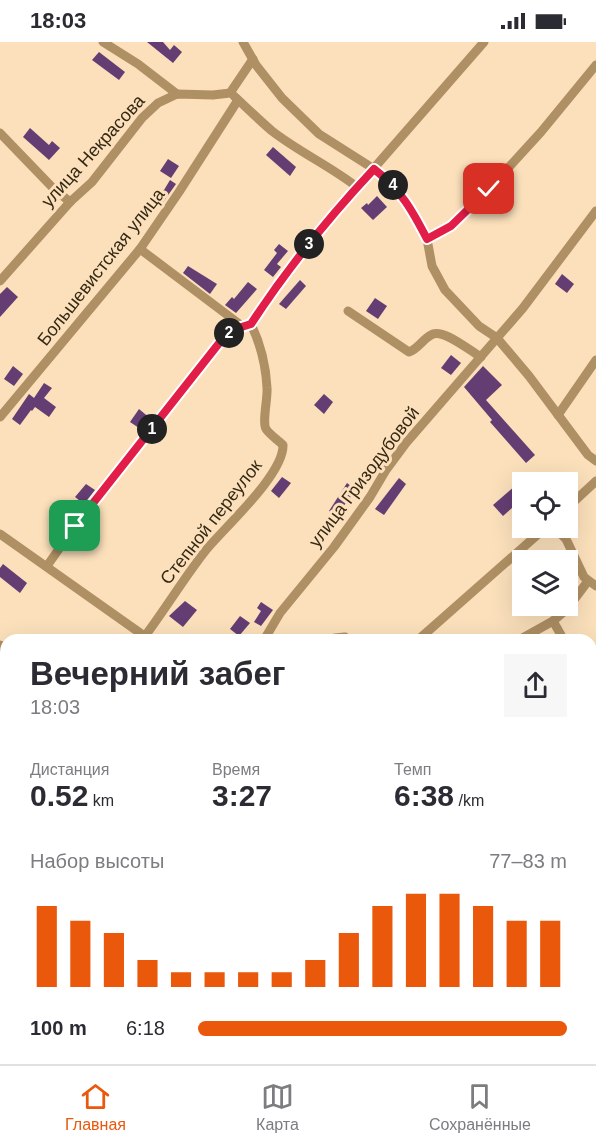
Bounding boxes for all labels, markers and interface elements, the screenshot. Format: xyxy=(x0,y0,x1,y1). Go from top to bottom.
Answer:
text: 18:03 xyxy=(30,8,86,33)
street label: улица Некрасова xyxy=(37,90,149,211)
pin xyxy=(463,163,514,214)
pin: 4 xyxy=(378,170,408,200)
icon: check xyxy=(472,172,505,205)
text: 4 xyxy=(389,176,397,193)
street label: Большевистская улица xyxy=(33,184,169,350)
pin: 3 xyxy=(294,229,324,259)
text: 3 xyxy=(305,235,313,252)
pin: 2 xyxy=(214,318,244,348)
text: 2 xyxy=(225,324,233,341)
street label: улица Гризодубовой xyxy=(305,403,423,551)
pin: 1 xyxy=(137,414,167,444)
text: 1 xyxy=(148,420,156,437)
street label: Степной переулок xyxy=(156,456,266,588)
map controls xyxy=(512,472,578,616)
button: locate xyxy=(512,472,578,538)
pin xyxy=(49,500,100,551)
icon: arrive xyxy=(58,509,91,542)
button: layers xyxy=(512,550,578,616)
button: share xyxy=(504,654,567,717)
text: Вечерний забег xyxy=(30,655,286,692)
text: 18:03 xyxy=(30,696,80,718)
text: Дистанция xyxy=(30,761,109,778)
text: Время xyxy=(212,761,260,778)
text: Темп xyxy=(394,761,431,778)
text: 0.52 xyxy=(30,779,88,812)
text: 3:27 xyxy=(212,779,272,812)
text: 6:38 xyxy=(394,779,454,812)
text: km xyxy=(88,792,114,809)
text: /km xyxy=(454,792,484,809)
text: Набор высоты xyxy=(30,850,164,872)
text: 77–83 m xyxy=(489,850,567,872)
text: 100 m xyxy=(30,1017,87,1039)
text: 6:18 xyxy=(126,1017,165,1039)
tab: Главная xyxy=(65,1080,126,1134)
tab: Карта xyxy=(256,1080,299,1134)
tab: Сохранённые xyxy=(429,1080,531,1134)

